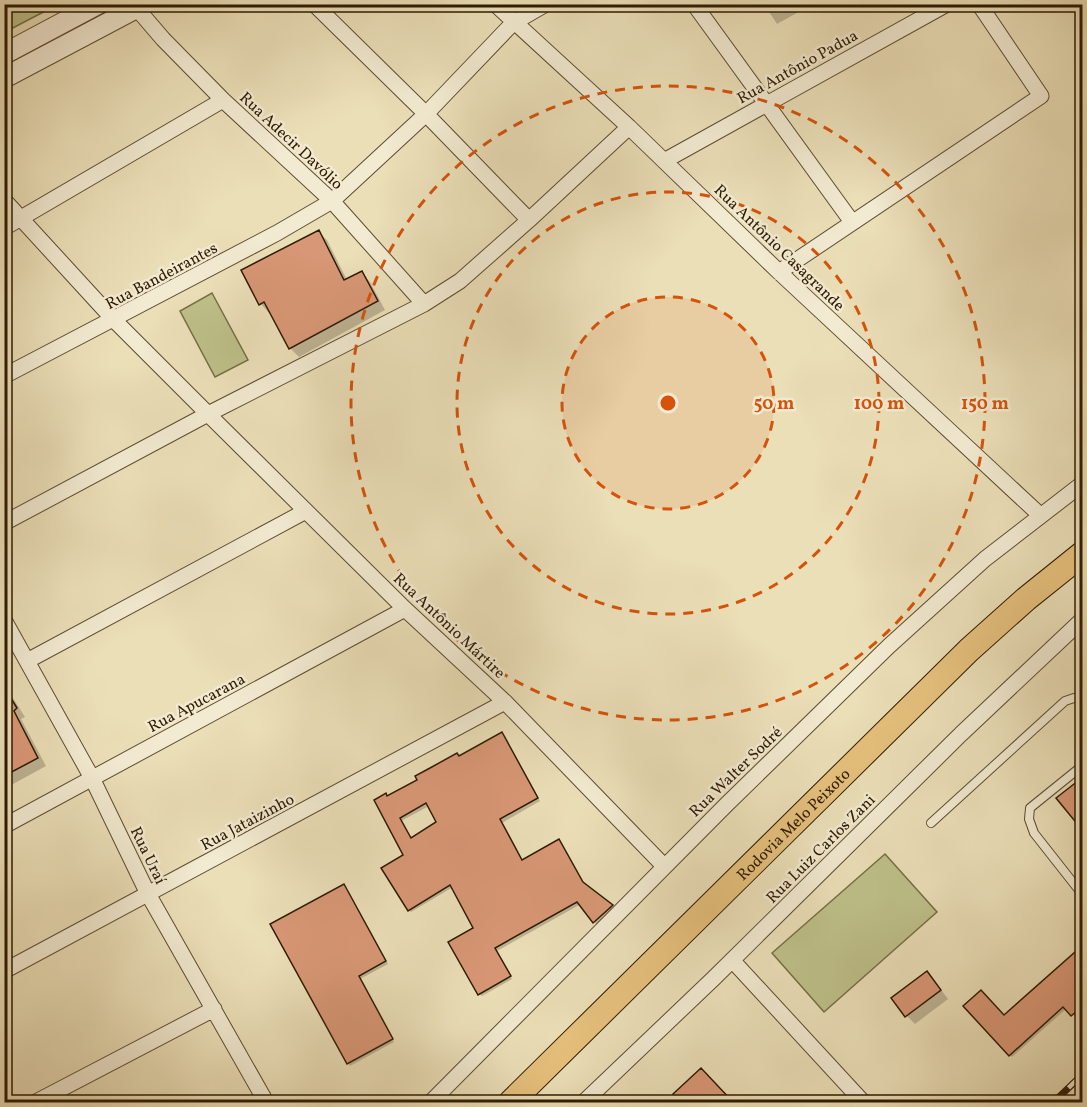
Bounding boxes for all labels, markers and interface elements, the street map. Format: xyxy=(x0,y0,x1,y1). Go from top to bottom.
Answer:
street label: Rua Antônio Padua xyxy=(733,25,862,110)
street label: Rua Adecir Davólio xyxy=(234,88,347,195)
street label: Rua Antônio Casagrande xyxy=(708,180,849,317)
street label: Rua Bandeirantes xyxy=(102,238,222,316)
text: 50 m xyxy=(754,392,794,417)
text: 100 m xyxy=(854,392,904,417)
text: 150 m xyxy=(961,392,1009,417)
centre of rings xyxy=(658,393,678,413)
street label: Rua Antônio Mártire xyxy=(388,569,510,684)
street label: Rua Apucarana xyxy=(144,669,249,739)
street label: Rua Walter Sodré xyxy=(685,722,788,823)
street label: Rodovia Melo Peixoto xyxy=(733,764,856,886)
street label: Rua Jataizinho xyxy=(197,789,299,857)
street label: Rua Luiz Carlos Zani xyxy=(762,790,881,909)
street label: Rua Uraí xyxy=(124,823,171,888)

